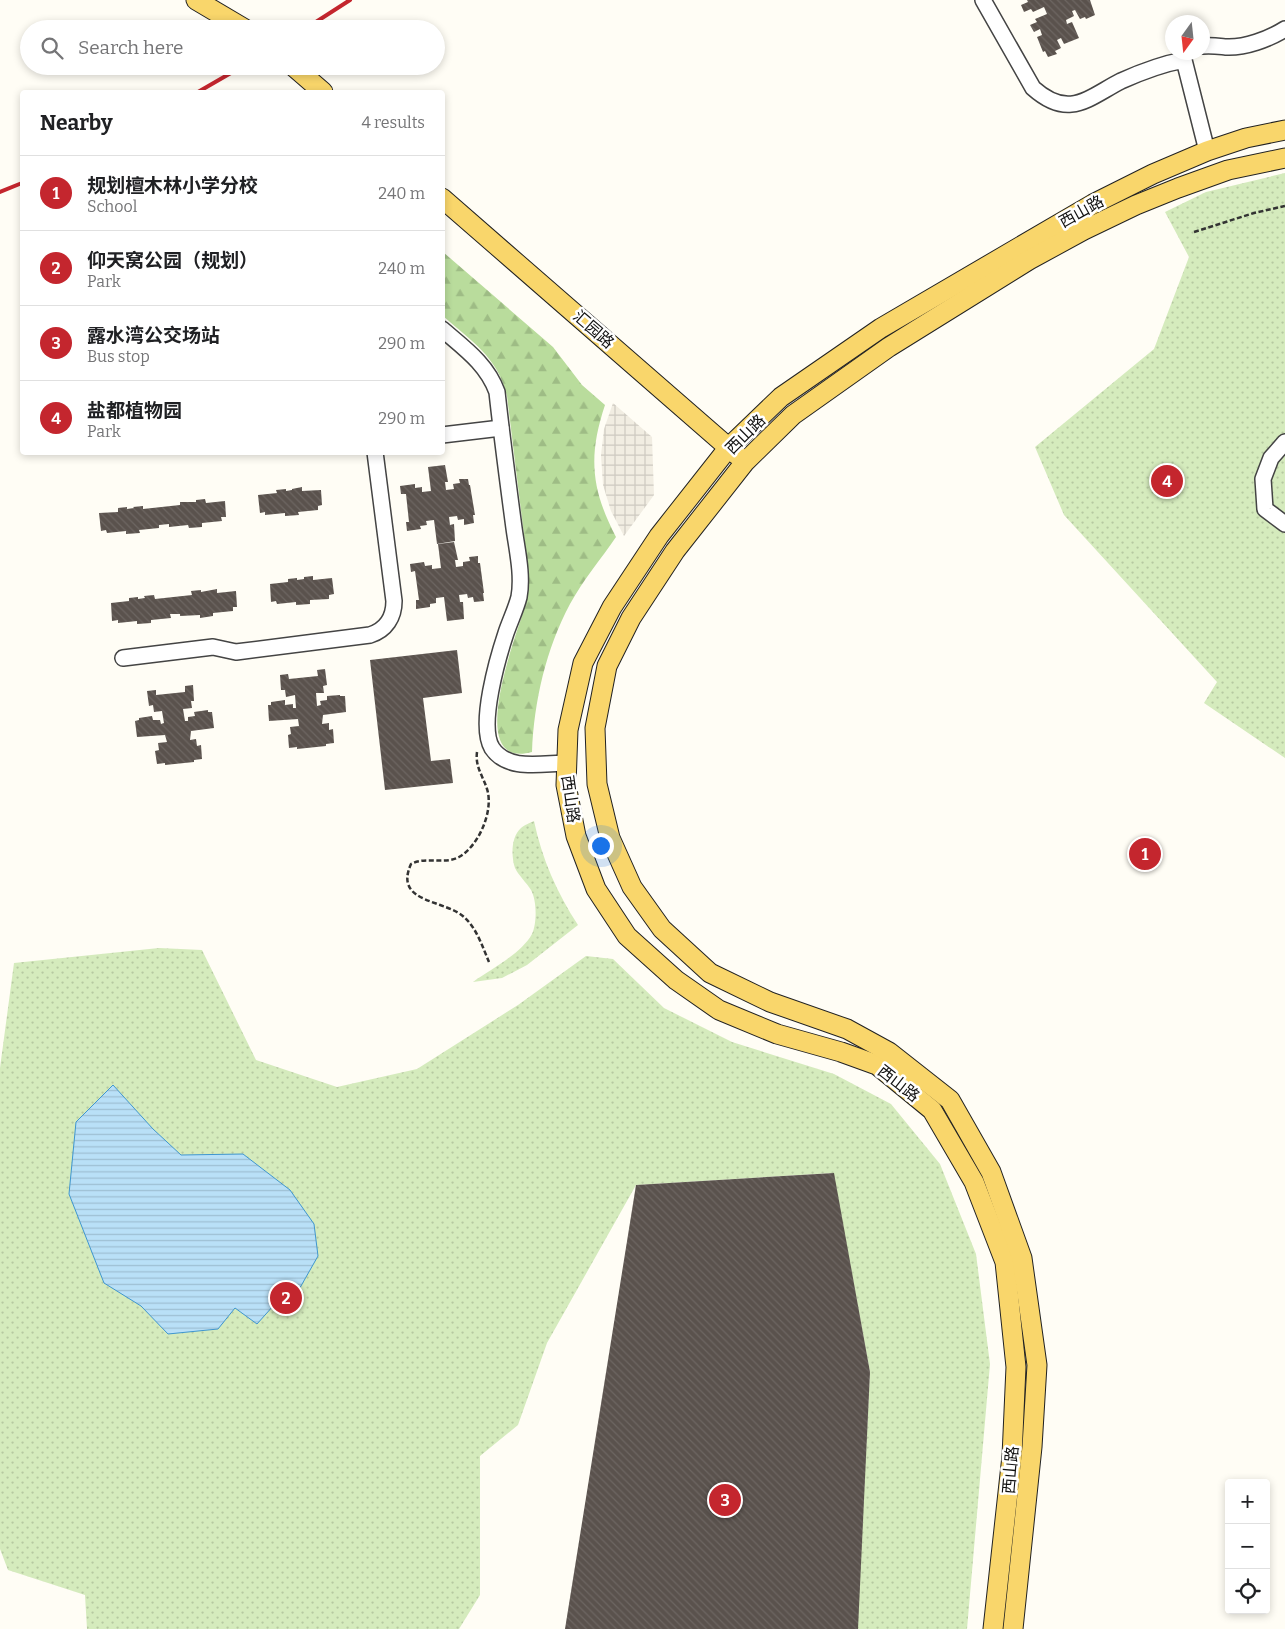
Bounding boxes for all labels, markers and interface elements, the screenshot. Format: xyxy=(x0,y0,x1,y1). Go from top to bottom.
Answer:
north arrow xyxy=(1165,15,1210,60)
search box xyxy=(20,20,445,75)
icon: search xyxy=(38,34,66,62)
text: Search here xyxy=(78,36,183,59)
text: Nearby xyxy=(40,110,113,136)
text: 4 results xyxy=(362,113,425,132)
text: 规划檀木林小学分校 xyxy=(87,174,258,197)
text: 1 xyxy=(53,184,59,203)
text: 240 m xyxy=(378,184,425,203)
street label: 西山路 xyxy=(1056,191,1107,231)
text: School xyxy=(87,197,137,216)
text: 仰天窝公园（规划） xyxy=(87,249,258,272)
text: 2 xyxy=(51,259,61,278)
text: 240 m xyxy=(378,259,425,278)
text: Park xyxy=(87,272,121,291)
street label: 汇园路 xyxy=(569,306,618,352)
text: 露水湾公交场站 xyxy=(87,324,220,347)
text: 3 xyxy=(51,334,61,353)
text: 290 m xyxy=(378,334,425,353)
text: Bus stop xyxy=(87,347,150,366)
text: 盐都植物园 xyxy=(87,399,182,422)
text: 4 xyxy=(51,409,61,428)
text: 290 m xyxy=(378,409,425,428)
street label: 西山路 xyxy=(722,411,769,458)
text: Park xyxy=(87,422,121,441)
pin: 4 xyxy=(1151,462,1183,500)
street label: 西山路 xyxy=(558,774,583,824)
your location xyxy=(588,833,614,859)
pin: 1 xyxy=(1129,835,1161,873)
street label: 西山路 xyxy=(874,1061,923,1106)
pin: 2 xyxy=(270,1279,302,1317)
street label: 西山路 xyxy=(999,1445,1022,1495)
map controls xyxy=(1225,1479,1270,1614)
button: + xyxy=(1225,1479,1270,1524)
pin: 3 xyxy=(709,1481,741,1519)
button: − xyxy=(1225,1524,1270,1569)
button: locate xyxy=(1225,1569,1270,1614)

